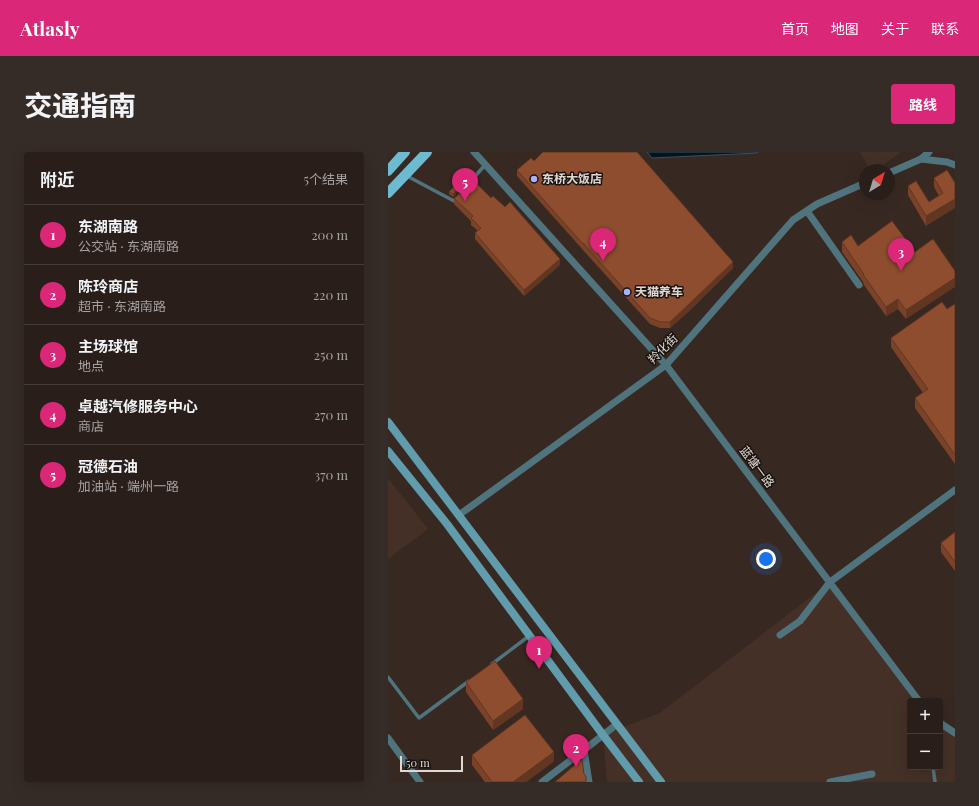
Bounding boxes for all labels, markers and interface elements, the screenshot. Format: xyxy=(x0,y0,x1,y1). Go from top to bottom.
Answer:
text: Atlasly xyxy=(20,15,80,41)
text: 首页 xyxy=(781,19,809,38)
text: 地图 xyxy=(831,19,859,38)
text: 关于 xyxy=(881,19,909,38)
text: 联系 xyxy=(931,19,959,38)
button: 路线 xyxy=(891,84,955,124)
text: 交通指南 xyxy=(24,86,136,123)
north arrow xyxy=(859,164,895,200)
text: 附近 xyxy=(40,168,74,190)
pin: 5 xyxy=(452,168,478,201)
text: 5个结果 xyxy=(304,170,348,187)
place label: 东桥大饭店 xyxy=(542,170,602,186)
marker: 东桥大饭店 xyxy=(529,174,539,184)
text: 东湖南路 xyxy=(78,216,138,236)
text: 1 xyxy=(51,226,55,243)
text: 200 m xyxy=(311,226,348,243)
pin: 4 xyxy=(590,228,616,261)
text: 公交站 · 东湖南路 xyxy=(78,237,179,254)
pin: 3 xyxy=(888,238,914,271)
text: 陈玲商店 xyxy=(78,276,138,296)
place label: 天猫养车 xyxy=(635,283,683,299)
text: 2 xyxy=(50,286,56,303)
text: 220 m xyxy=(313,286,348,303)
marker: 天猫养车 xyxy=(622,287,632,297)
text: 超市 · 东湖南路 xyxy=(78,297,166,314)
street label: 羚化街 xyxy=(644,330,681,367)
text: 主场球馆 xyxy=(78,336,138,356)
text: 3 xyxy=(50,346,56,363)
text: 250 m xyxy=(314,346,348,363)
text: 地点 xyxy=(78,357,104,374)
text: 卓越汽修服务中心 xyxy=(78,396,198,416)
text: 4 xyxy=(50,406,56,423)
text: 270 m xyxy=(314,406,348,423)
text: 商店 xyxy=(78,417,104,434)
street label: 蓝塘一路 xyxy=(737,442,779,490)
text: 冠德石油 xyxy=(78,456,138,476)
text: 5 xyxy=(50,466,56,483)
text: 370 m xyxy=(314,466,348,483)
text: 加油站 · 端州一路 xyxy=(78,477,179,494)
your location xyxy=(756,549,776,569)
pin: 1 xyxy=(526,636,552,669)
map controls xyxy=(907,698,943,770)
button: + xyxy=(907,698,943,734)
pin: 2 xyxy=(563,734,589,767)
button: − xyxy=(907,734,943,770)
scale bar xyxy=(400,754,463,773)
text: 50 m xyxy=(406,755,430,770)

